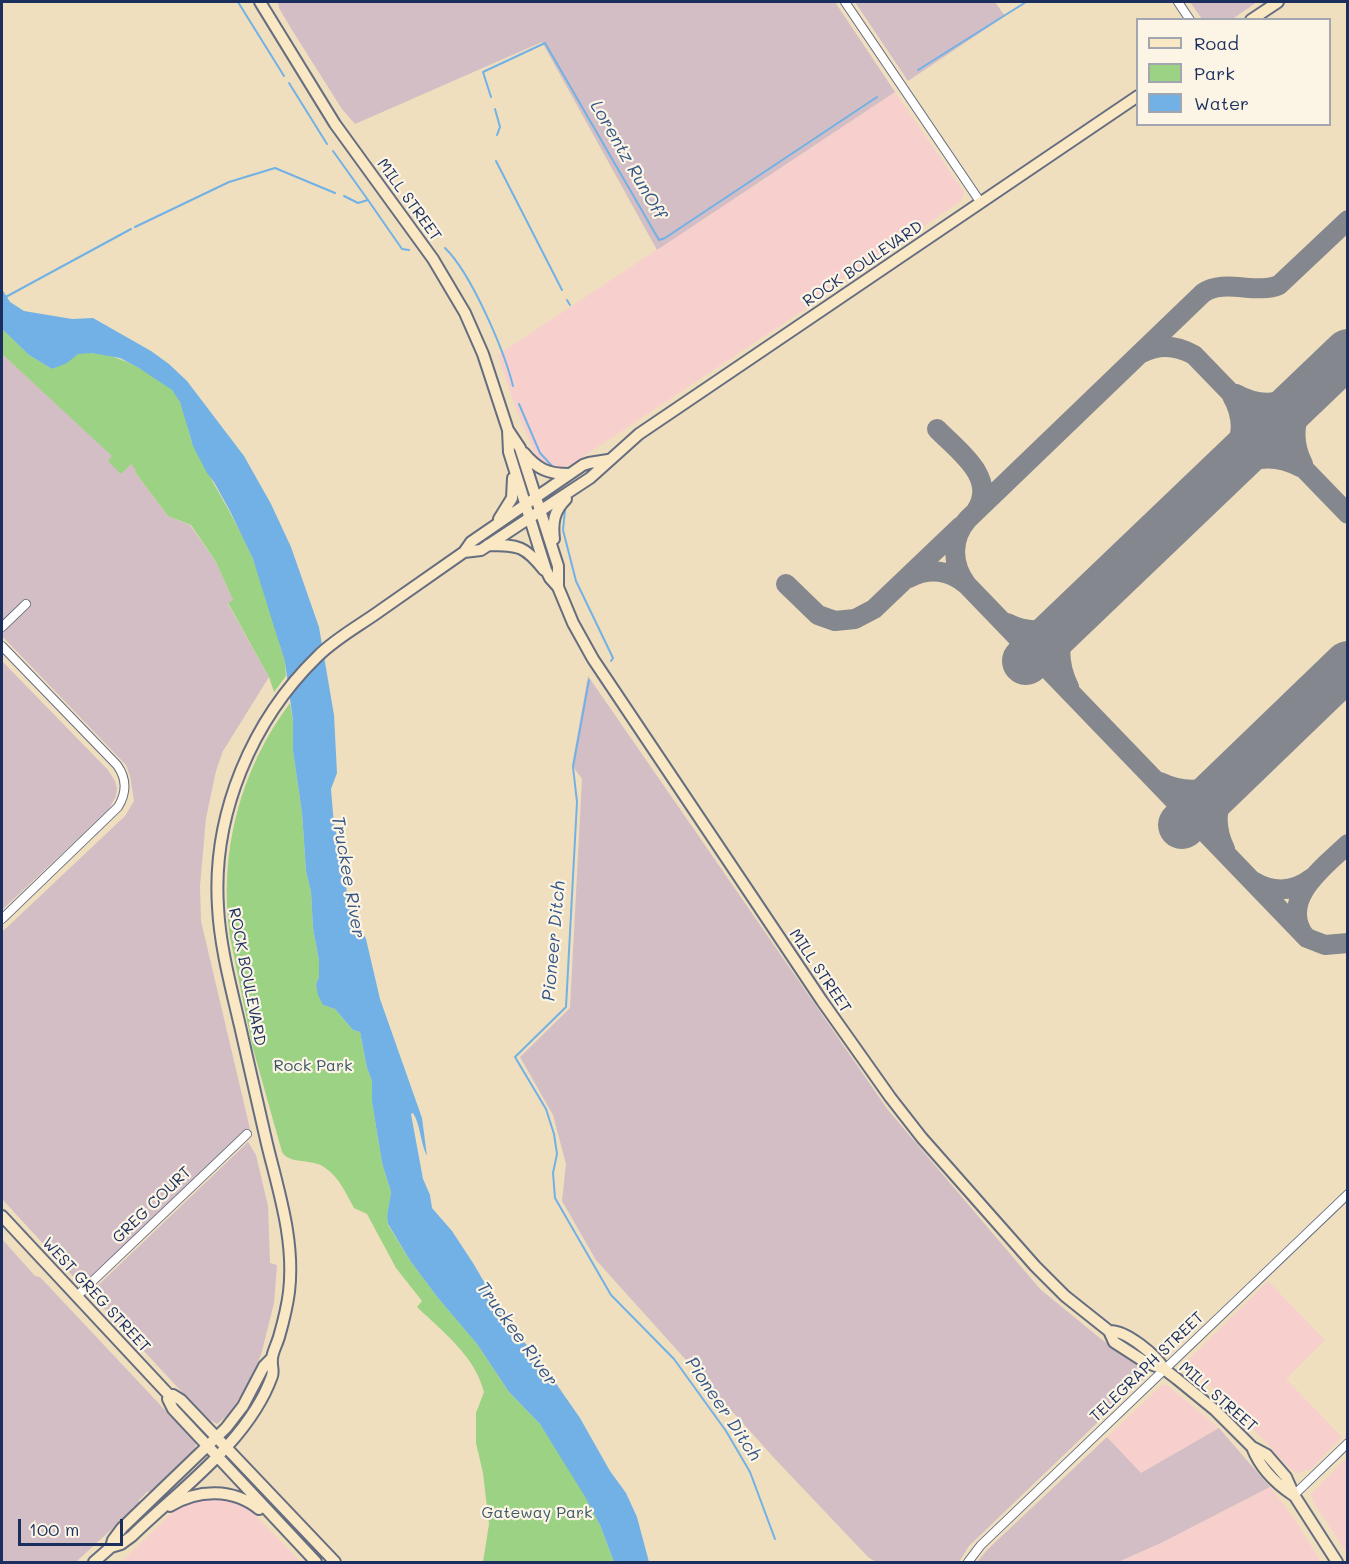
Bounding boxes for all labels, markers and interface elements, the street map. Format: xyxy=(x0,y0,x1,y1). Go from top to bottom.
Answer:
legend xyxy=(1136,18,1331,126)
text: Road xyxy=(1194,31,1239,55)
text: Park xyxy=(1194,61,1235,85)
text: Water xyxy=(1194,91,1249,115)
water label: Lorentz RunOff xyxy=(585,97,671,223)
street label: MILL STREET xyxy=(373,155,445,245)
street label: ROCK BOULEVARD xyxy=(799,217,927,311)
water label: Truckee River xyxy=(327,814,369,940)
water label: Pioneer Ditch xyxy=(538,880,570,1002)
street label: ROCK BOULEVARD xyxy=(224,906,270,1048)
street label: MILL STREET xyxy=(785,925,855,1017)
park label: Rock Park xyxy=(273,1056,353,1076)
street label: GREG COURT xyxy=(109,1163,195,1247)
street label: WEST GREG STREET xyxy=(38,1234,154,1356)
water label: Truckee River xyxy=(472,1278,562,1390)
street label: TELEGRAPH STREET xyxy=(1086,1308,1208,1426)
water label: Pioneer Ditch xyxy=(680,1353,766,1465)
street label: MILL STREET xyxy=(1175,1358,1261,1436)
park label: Gateway Park xyxy=(482,1503,592,1523)
scale bar xyxy=(21,1507,126,1545)
text: 100 m xyxy=(29,1517,79,1541)

